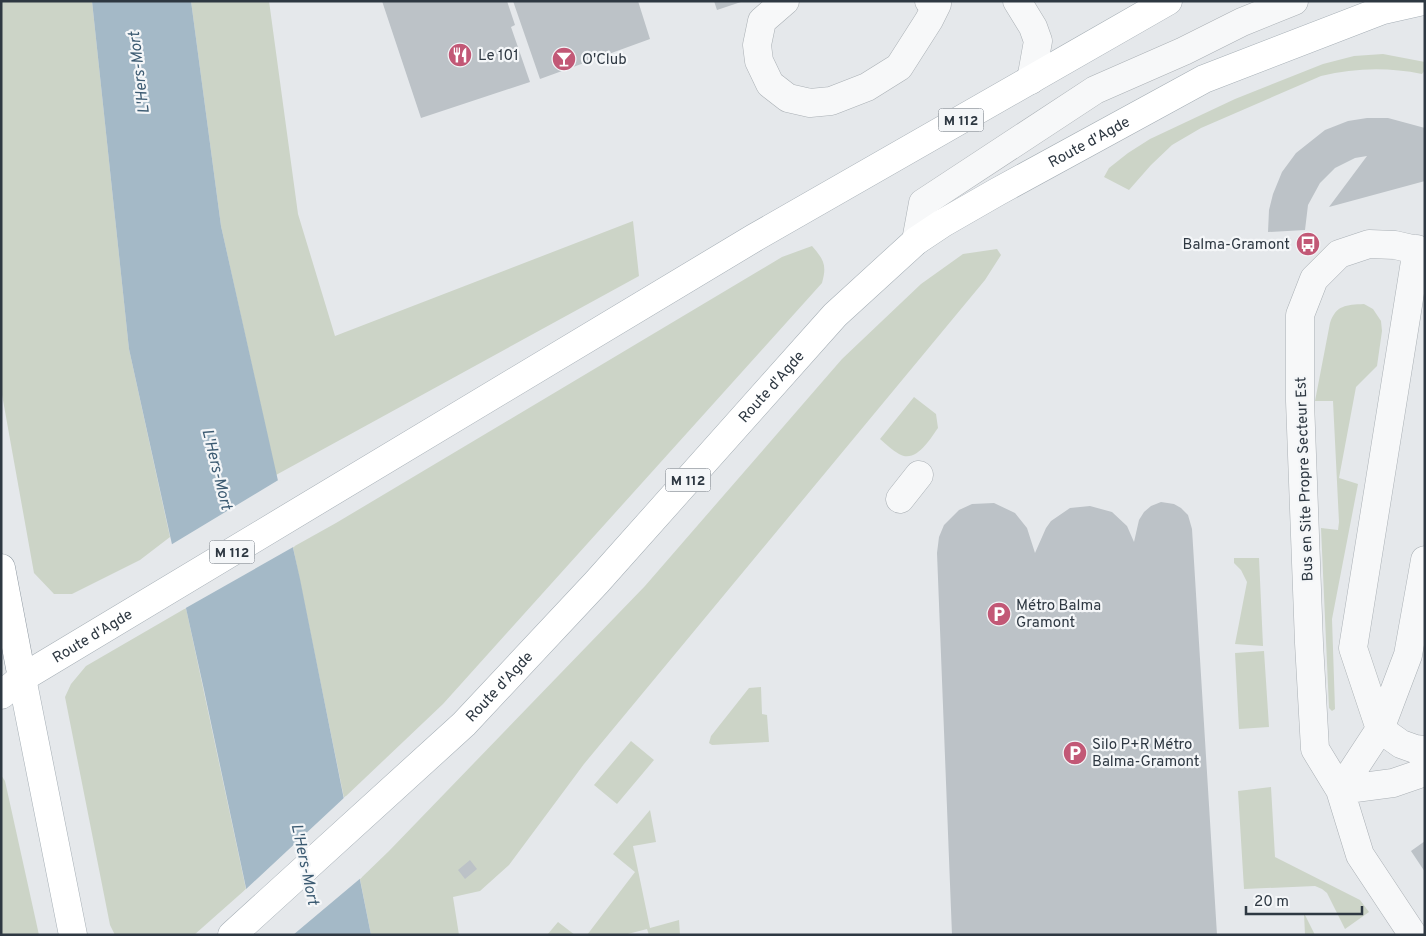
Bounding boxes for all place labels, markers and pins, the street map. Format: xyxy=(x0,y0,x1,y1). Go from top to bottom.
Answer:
restaurant icon: Le 101 xyxy=(447,42,473,68)
bar icon: O'Club xyxy=(551,46,577,72)
place label: Le 101 xyxy=(478,47,519,66)
place label: O'Club xyxy=(582,51,627,70)
bus stop icon: Balma-Gramont xyxy=(1295,231,1321,257)
place label: Balma-Gramont xyxy=(1182,236,1290,255)
place label: Métro Balma Gramont xyxy=(1016,597,1101,633)
parking icon: Métro Balma Gramont xyxy=(986,601,1012,627)
place label: Silo P+R Métro Balma-Gramont xyxy=(1092,736,1200,772)
parking icon: Silo P+R Métro Balma-Gramont xyxy=(1062,740,1088,766)

